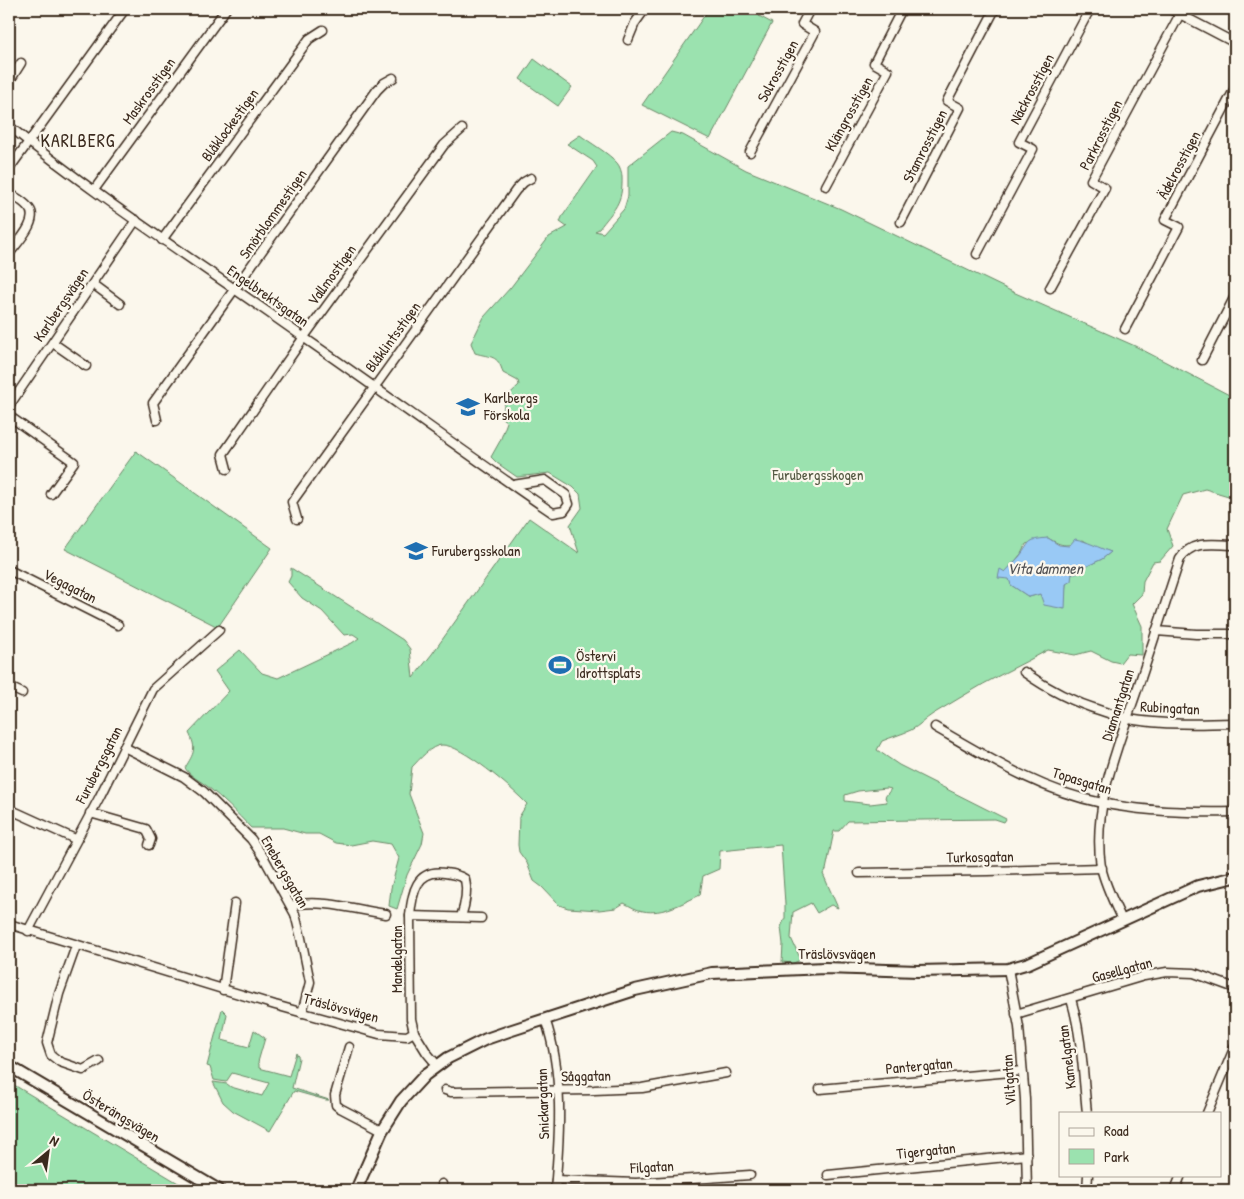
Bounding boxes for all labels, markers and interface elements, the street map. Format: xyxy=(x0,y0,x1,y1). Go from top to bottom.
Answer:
street label: Solrosstigen xyxy=(752,36,803,106)
street label: Näckrosstigen xyxy=(1004,50,1059,128)
street label: Maskrosstigen xyxy=(117,53,180,128)
street label: Klängrosstigen xyxy=(819,72,878,155)
street label: Blåklockestigen xyxy=(196,84,263,165)
street label: Parkrosstigen xyxy=(1074,96,1127,174)
street label: Stamrosstigen xyxy=(897,105,952,186)
street label: Ädelrosstigen xyxy=(1152,127,1205,203)
district label: KARLBERG xyxy=(41,128,115,153)
street label: Smörblommestigen xyxy=(234,164,311,263)
street label: Vallmostigen xyxy=(302,240,361,309)
street label: Engelbrektsgatan xyxy=(223,260,314,332)
street label: Karlbergsvägen xyxy=(28,263,93,346)
street label: Blåklintsstigen xyxy=(360,297,425,376)
place label: Karlbergs Förskola xyxy=(483,387,538,425)
school or university icon: Karlbergs Förskola xyxy=(455,394,481,420)
park label: Furubergsskogen xyxy=(771,464,864,485)
school or university icon: Furubergsskolan xyxy=(403,538,429,564)
place label: Furubergsskolan xyxy=(431,540,521,561)
water label: Vita dammen xyxy=(1007,557,1085,579)
street label: Vegagatan xyxy=(40,563,101,608)
place label: Östervi Idrottsplats xyxy=(576,645,641,683)
sports icon: Östervi Idrottsplats xyxy=(547,652,573,678)
street label: Diamantgatan xyxy=(1096,666,1139,744)
street label: Rubingatan xyxy=(1140,695,1201,720)
street label: Furubergsgatan xyxy=(70,722,127,808)
street label: Topasgatan xyxy=(1050,761,1115,800)
street label: Enebergsgatan xyxy=(256,832,315,912)
street label: Turkosgatan xyxy=(946,845,1014,868)
street label: Mandelgatan xyxy=(386,925,407,993)
street label: Träslövsvägen xyxy=(798,943,876,964)
street label: Gasellgatan xyxy=(1089,951,1155,988)
street label: Träslövsvägen xyxy=(301,987,382,1028)
street label: Kamelgatan xyxy=(1052,1024,1081,1090)
street label: Pantergatan xyxy=(885,1052,954,1079)
street label: Viltgatan xyxy=(996,1053,1021,1106)
street label: Såggatan xyxy=(561,1065,611,1086)
street label: Snickargatan xyxy=(531,1068,554,1140)
street label: Österängsvägen xyxy=(78,1084,164,1147)
legend xyxy=(1059,1112,1222,1176)
text: Road xyxy=(1104,1120,1129,1141)
north arrow xyxy=(22,1126,72,1176)
text: N xyxy=(47,1130,63,1151)
street label: Tigergatan xyxy=(895,1137,957,1164)
text: Park xyxy=(1104,1146,1129,1167)
street label: Filgatan xyxy=(629,1155,674,1178)

